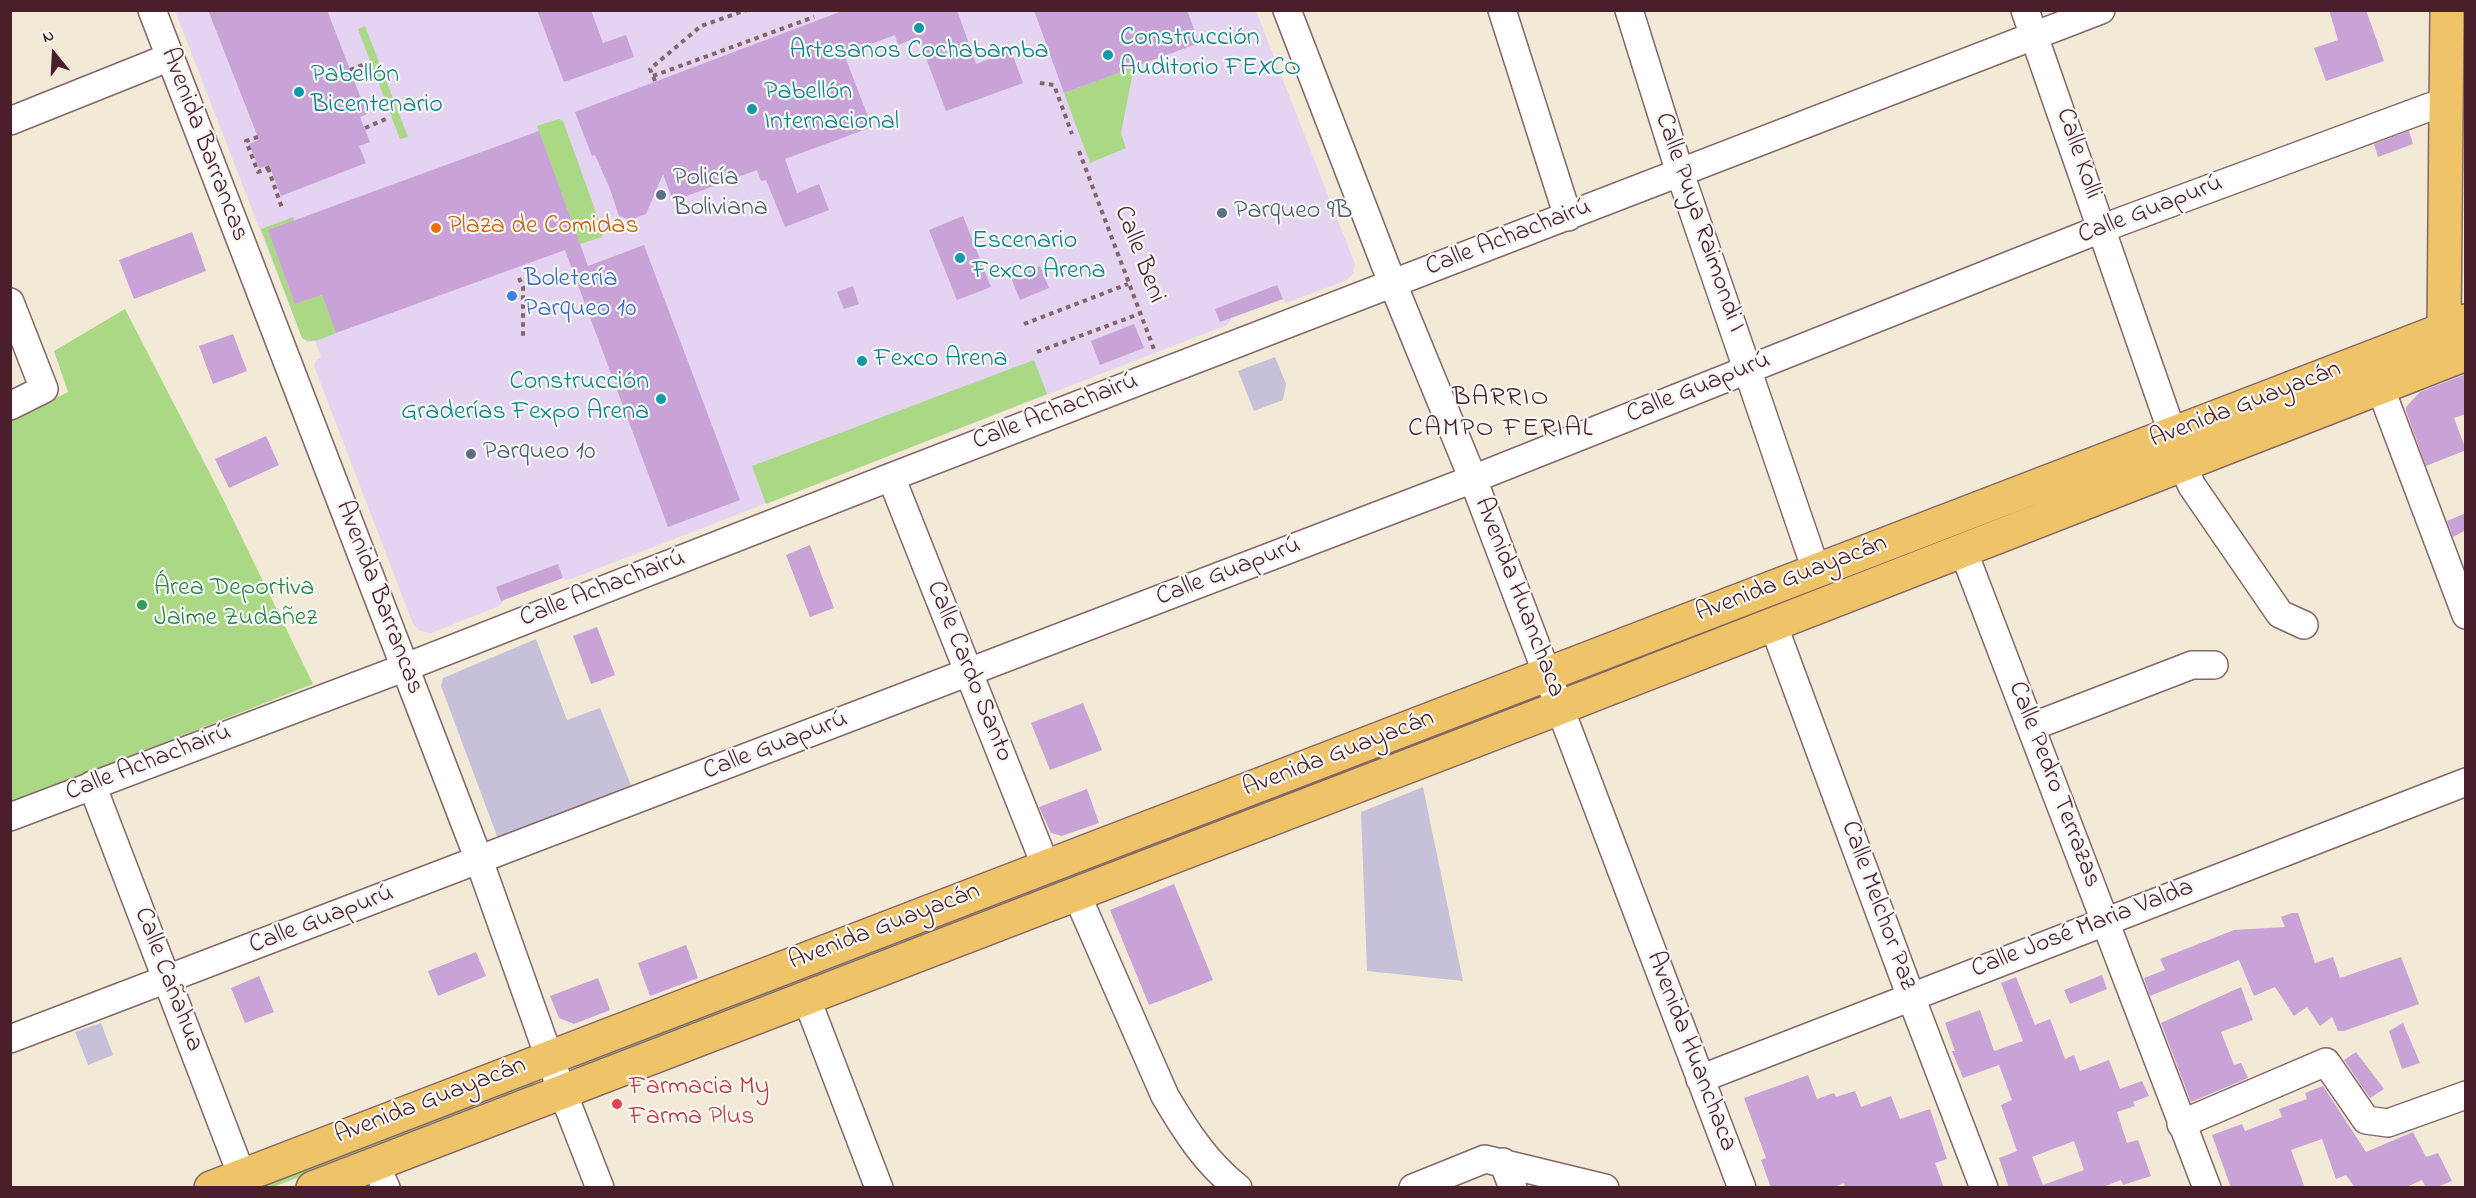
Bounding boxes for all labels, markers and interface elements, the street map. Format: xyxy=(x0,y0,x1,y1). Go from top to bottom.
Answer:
marker: Artesanos Cochabamba xyxy=(912,21,926,35)
north arrow xyxy=(24,24,84,84)
text: N xyxy=(40,24,57,50)
place label: Construcción Auditorio FEXCO xyxy=(1120,24,1301,86)
place label: Artesanos Cochabamba xyxy=(789,37,1049,69)
street label: Avenida Barrancas xyxy=(152,44,254,246)
marker: Construcción Auditorio FEXCO xyxy=(1101,48,1115,62)
place label: Pabellón Bicentenario xyxy=(311,61,443,122)
place label: Pabellón Internacional xyxy=(764,78,899,140)
marker: Pabellón Bicentenario xyxy=(292,85,306,99)
marker: Pabellón Internacional xyxy=(745,102,759,116)
street label: Calle Kolli xyxy=(2047,104,2107,204)
street label: Calle Puya Raimondi I xyxy=(1646,109,1750,337)
place label: Policía Boliviana xyxy=(673,164,768,225)
street label: Calle Guapurú xyxy=(2074,169,2228,253)
marker: Policía Boliviana xyxy=(654,188,668,202)
street label: Calle Achachairú xyxy=(1422,193,1596,285)
place label: Parqueo 9B xyxy=(1234,197,1352,229)
street label: Calle Beni xyxy=(1105,202,1171,308)
marker: Parqueo 9B xyxy=(1215,206,1229,220)
place label: Plaza de Comidas xyxy=(448,212,639,244)
marker: Plaza de Comidas xyxy=(429,221,443,235)
place label: Escenario Fexco Arena xyxy=(972,227,1106,288)
marker: Escenario Fexco Arena xyxy=(953,251,967,265)
place label: Boletería Parqueo 10 xyxy=(524,265,636,326)
marker: Boletería Parqueo 10 xyxy=(505,289,519,303)
place label: Fexco Arena xyxy=(874,345,1008,377)
street label: Calle Guapurú xyxy=(1623,346,1775,432)
marker: Fexco Arena xyxy=(855,354,869,368)
street label: Avenida Guayacán xyxy=(2146,355,2346,457)
street label: Calle Achachairú xyxy=(969,367,1143,459)
place label: Construcción Graderías Fexpo Arena xyxy=(401,368,649,430)
district label: BARRIO CAMPO FERIAL xyxy=(1408,384,1594,447)
marker: Construcción Graderías Fexpo Arena xyxy=(654,392,668,406)
place label: Parqueo 10 xyxy=(483,438,595,470)
marker: Parqueo 10 xyxy=(464,447,478,461)
street label: Avenida Huanchaca xyxy=(1466,494,1570,702)
street label: Avenida Barrancas xyxy=(327,497,429,699)
street label: Avenida Guayacán xyxy=(1692,529,1892,631)
street label: Calle Guapurú xyxy=(1152,531,1306,615)
street label: Calle Achachairú xyxy=(516,544,690,636)
place label: Área Deportiva Jaime Zudañez xyxy=(154,574,317,636)
street label: Calle Cardo Santo xyxy=(918,577,1018,767)
marker: Área Deportiva Jaime Zudañez xyxy=(135,598,149,612)
street label: Calle Pedro Terrazas xyxy=(1999,678,2107,892)
street label: Avenida Guayacán xyxy=(1239,704,1439,806)
street label: Calle Guapurú xyxy=(699,705,853,789)
street label: Calle Achachairú xyxy=(62,718,236,810)
street label: Calle Melchor Paz xyxy=(1832,817,1922,995)
street label: Calle José Maria Valda xyxy=(1968,873,2198,987)
street label: Avenida Guayacán xyxy=(785,877,985,979)
street label: Calle Guapurú xyxy=(245,879,399,963)
street label: Calle Cañahua xyxy=(125,904,209,1056)
street label: Avenida Huanchaca xyxy=(1638,948,1742,1156)
street label: Avenida Guayacán xyxy=(331,1051,531,1153)
place label: Farmacia My Farma Plus xyxy=(629,1073,769,1134)
marker: Farmacia My Farma Plus xyxy=(610,1097,624,1111)

